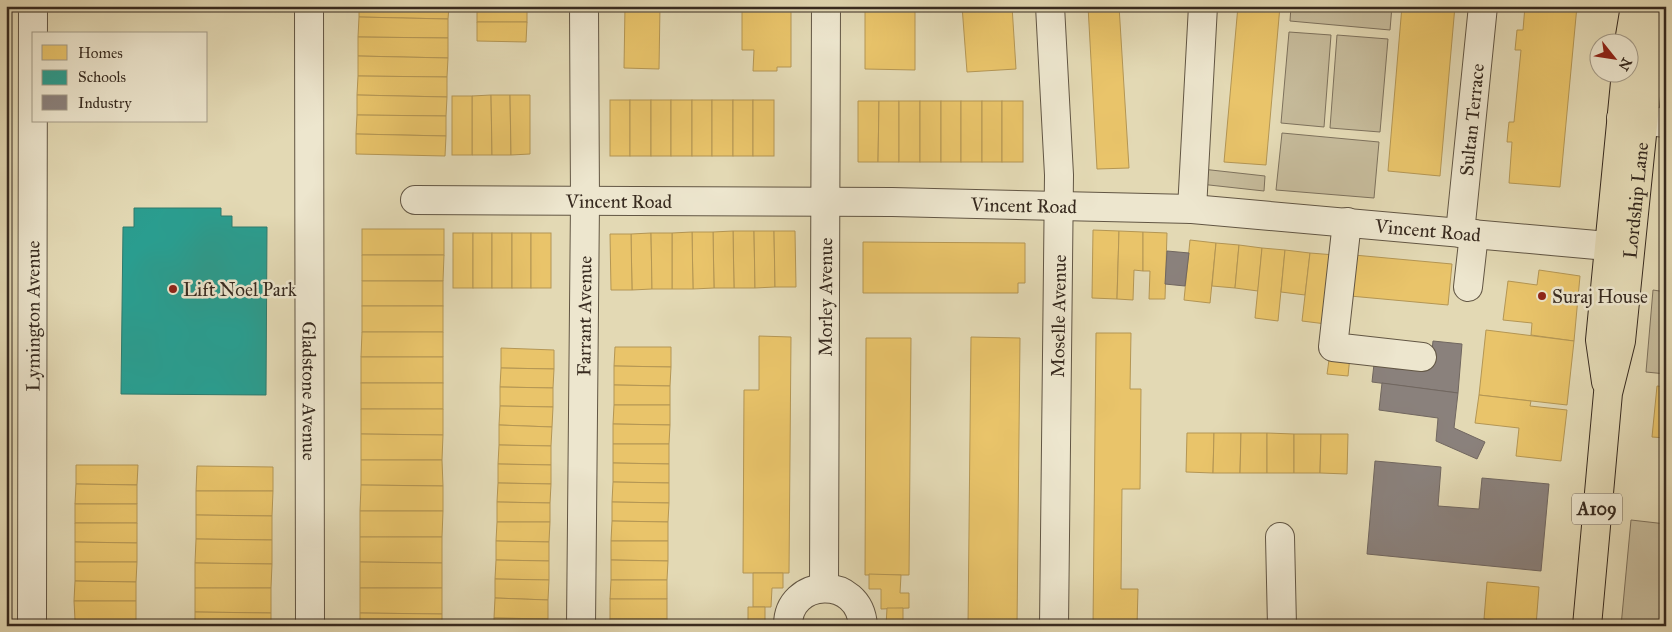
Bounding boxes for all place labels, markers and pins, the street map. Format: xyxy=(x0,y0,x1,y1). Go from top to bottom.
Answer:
place label: Lift Noel Park xyxy=(183,278,297,301)
marker: Lift Noel Park xyxy=(167,283,179,295)
place label: Suraj House xyxy=(1552,285,1648,308)
marker: Suraj House xyxy=(1536,290,1548,302)

